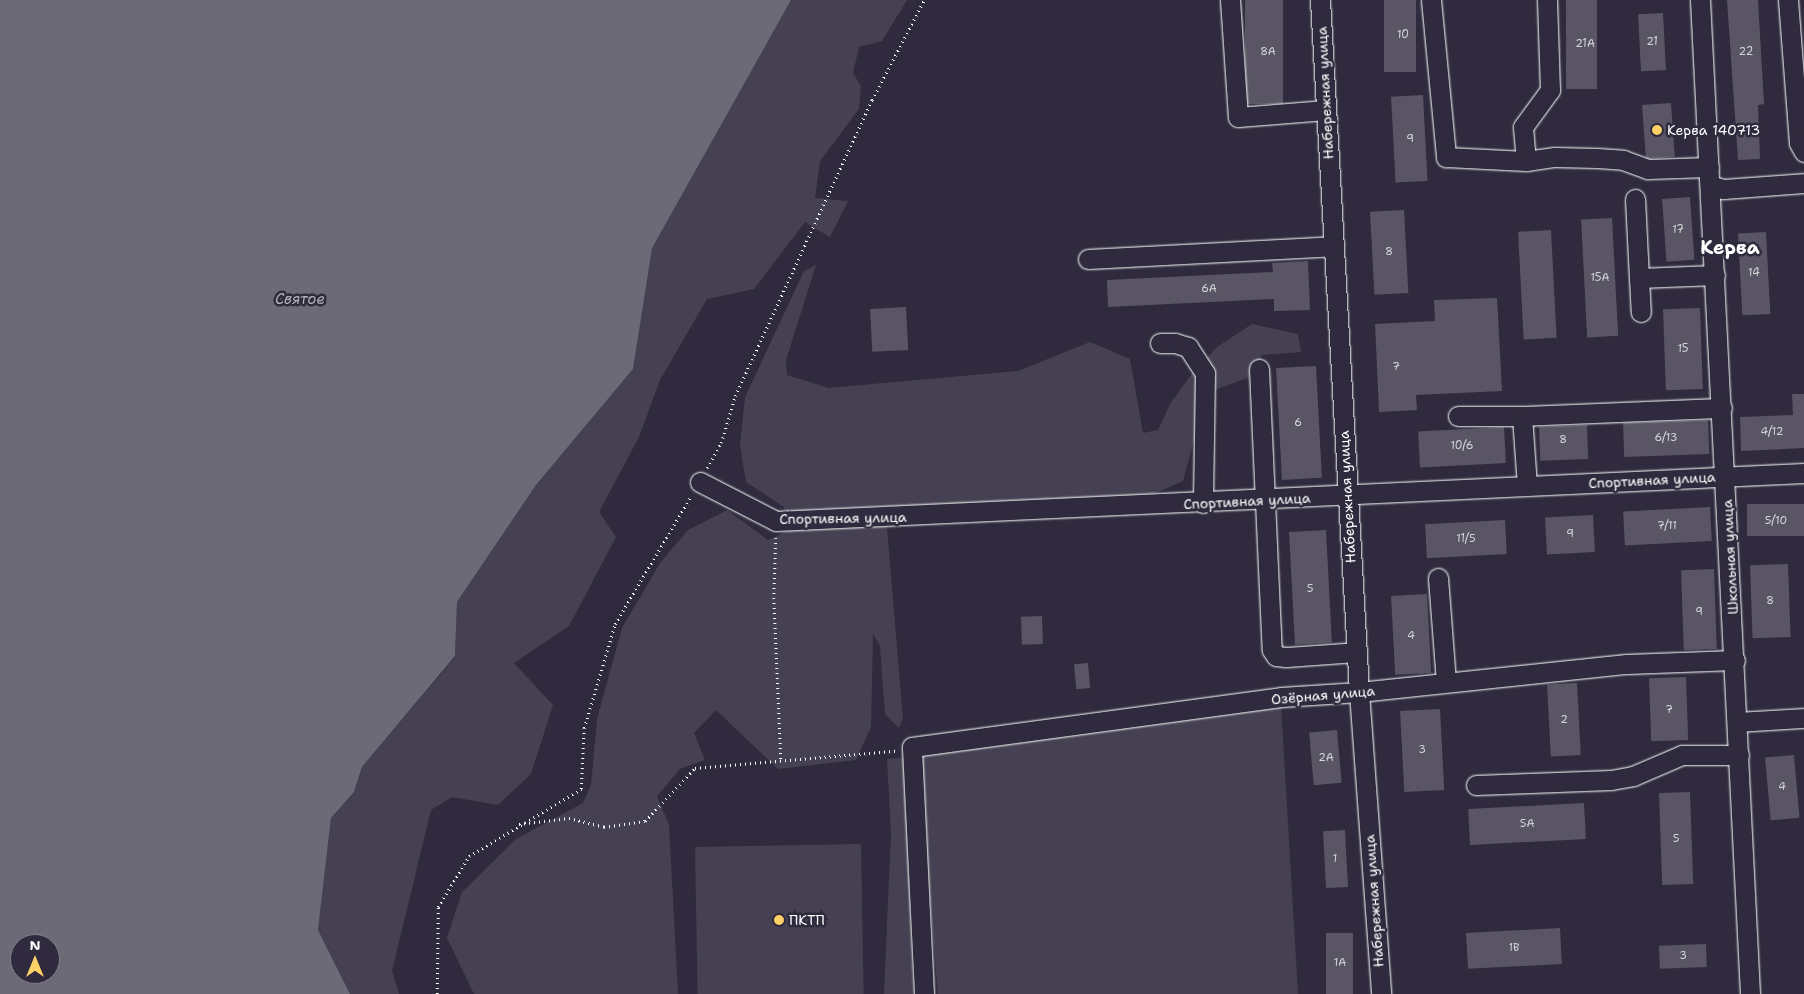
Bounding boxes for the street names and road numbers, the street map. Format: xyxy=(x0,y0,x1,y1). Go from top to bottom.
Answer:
street label: Набережная улица xyxy=(1313,26,1337,160)
street label: Набережная улица xyxy=(1335,430,1359,564)
street label: Спортивная улица xyxy=(1588,468,1716,492)
street label: Спортивная улица xyxy=(1183,489,1311,513)
street label: Школьная улица xyxy=(1719,499,1741,615)
street label: Спортивная улица xyxy=(779,508,907,528)
street label: Озёрная улица xyxy=(1270,682,1376,708)
street label: Набережная улица xyxy=(1361,834,1387,968)

